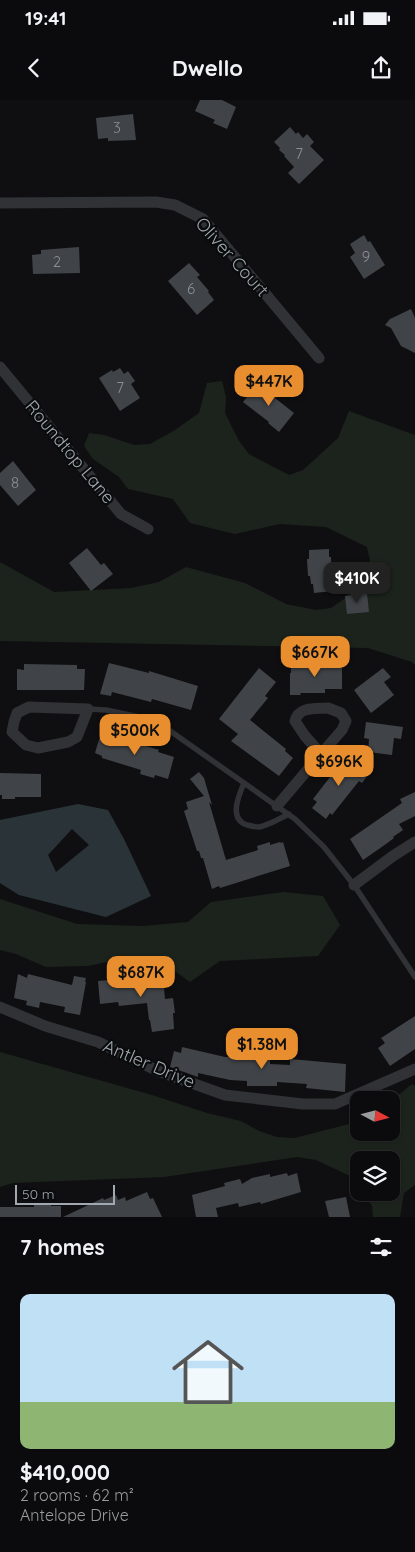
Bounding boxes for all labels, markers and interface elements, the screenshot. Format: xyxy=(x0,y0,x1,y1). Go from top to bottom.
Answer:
text: 19:41 xyxy=(25,6,66,30)
icon: back xyxy=(20,54,48,82)
text: Dwello xyxy=(172,54,243,82)
icon: share xyxy=(367,54,395,82)
house number: 3 xyxy=(113,118,121,137)
house number: 7 xyxy=(295,144,303,163)
street label: Oliver Court xyxy=(191,212,274,301)
house number: 9 xyxy=(362,247,370,266)
house number: 2 xyxy=(53,252,61,271)
house number: 6 xyxy=(187,279,195,298)
pin: $447K xyxy=(234,364,304,407)
text: $447K xyxy=(245,371,293,391)
house number: 7 xyxy=(116,378,124,397)
street label: Roundtop Lane xyxy=(20,395,120,508)
house number: 8 xyxy=(11,473,19,492)
pin: $410K xyxy=(322,562,392,604)
text: $410K xyxy=(334,568,380,588)
pin: $667K xyxy=(280,636,350,678)
text: $667K xyxy=(292,642,338,662)
pin: $500K xyxy=(100,714,170,756)
text: $500K xyxy=(111,720,159,740)
pin: $696K xyxy=(304,744,374,787)
text: $696K xyxy=(316,751,362,771)
pin: $687K xyxy=(106,956,176,998)
text: $687K xyxy=(118,962,164,982)
pin: $1.38M xyxy=(221,1028,303,1070)
street label: Antler Drive xyxy=(100,1034,199,1093)
text: $1.38M xyxy=(237,1034,287,1054)
north arrow xyxy=(350,1091,400,1141)
map controls xyxy=(350,1091,400,1201)
button: layers xyxy=(350,1151,400,1201)
scale bar xyxy=(15,1182,115,1205)
text: 50 m xyxy=(22,1185,55,1203)
icon: filters xyxy=(367,1233,395,1261)
text: 7 homes xyxy=(20,1234,105,1260)
icon: home xyxy=(163,1327,253,1417)
text: $410,000 xyxy=(20,1459,110,1485)
text: 2 rooms · 62 m² xyxy=(20,1485,134,1505)
text: Antelope Drive xyxy=(20,1505,129,1525)

